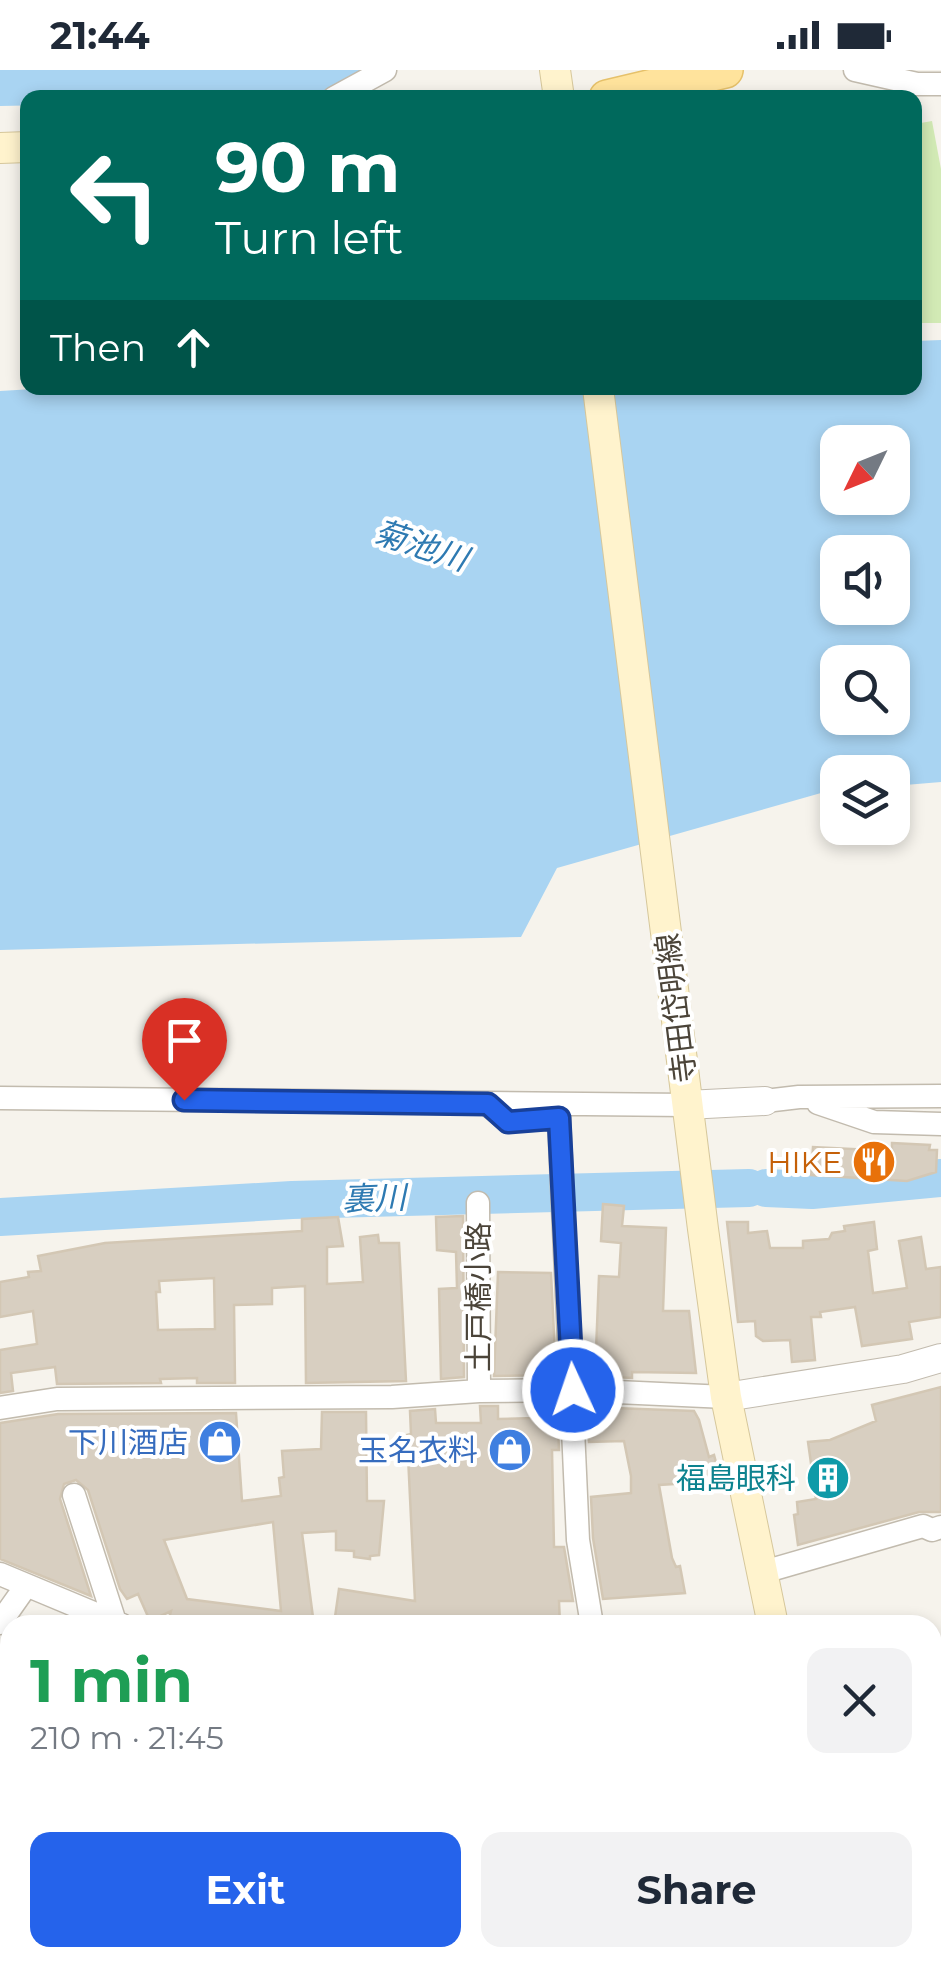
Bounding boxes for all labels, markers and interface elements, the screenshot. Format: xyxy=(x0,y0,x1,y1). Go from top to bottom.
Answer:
text: 21:44 xyxy=(50,12,150,59)
text: 90 m xyxy=(215,124,400,210)
icon: left xyxy=(50,130,180,260)
text: Turn left xyxy=(215,210,403,265)
icon: ahead xyxy=(166,320,221,375)
text: Then xyxy=(50,324,146,371)
north arrow xyxy=(820,425,910,515)
map controls xyxy=(820,425,910,845)
water label: 菊池川 xyxy=(369,512,476,579)
button: sound xyxy=(820,535,910,625)
button: search xyxy=(820,645,910,735)
button: layers xyxy=(820,755,910,845)
street label: 寺田岱明線 xyxy=(648,931,704,1085)
pin xyxy=(142,998,227,1101)
icon: arrive xyxy=(157,1013,212,1068)
restaurant icon: HIKE xyxy=(851,1139,897,1185)
place label: HIKE xyxy=(767,1144,842,1181)
water label: 裏川 xyxy=(341,1177,410,1219)
street label: 土戸橋小路 xyxy=(460,1222,497,1372)
position arrow xyxy=(521,1338,625,1442)
shop icon: 下川酒店 xyxy=(197,1419,243,1465)
place label: 下川酒店 xyxy=(68,1424,188,1461)
shop icon: 玉名衣料 xyxy=(487,1427,533,1473)
place label: 玉名衣料 xyxy=(358,1432,478,1469)
building icon: 福島眼科 xyxy=(805,1455,851,1501)
place label: 福島眼科 xyxy=(676,1460,796,1497)
text: 1 min xyxy=(30,1644,193,1717)
button: close xyxy=(807,1648,912,1753)
text: 210 m · 21:45 xyxy=(30,1718,224,1757)
button: Exit xyxy=(30,1832,461,1947)
button: Share xyxy=(481,1832,912,1947)

